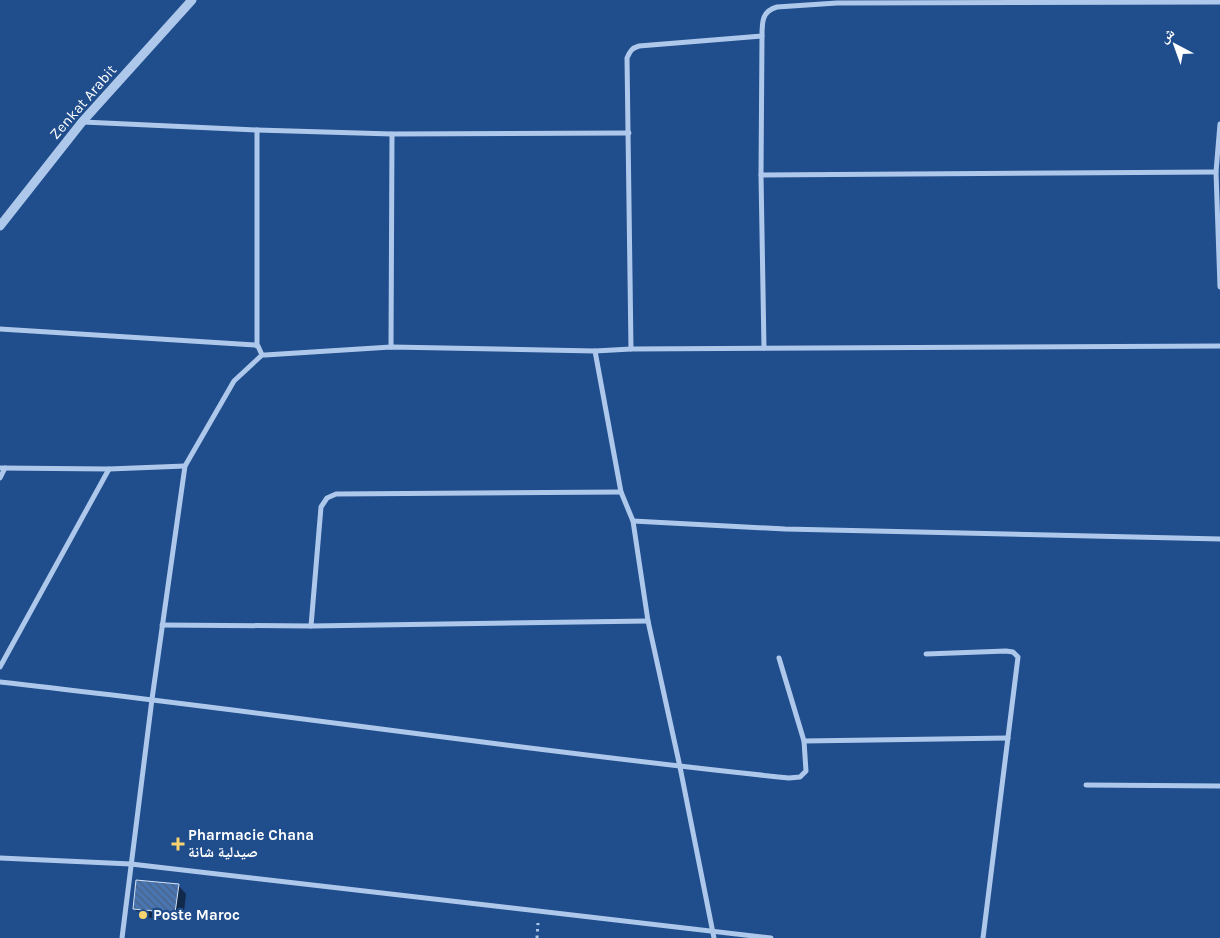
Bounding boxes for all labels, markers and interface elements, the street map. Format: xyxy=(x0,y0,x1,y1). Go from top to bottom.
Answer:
north arrow xyxy=(1150,20,1200,70)
text: ش xyxy=(1156,24,1178,47)
street label: Zenkat Arabit xyxy=(46,61,120,143)
place label: Pharmacie Chana صيدلية شانة xyxy=(188,826,314,861)
marker: Pharmacie Chana صيدلية شانة xyxy=(172,838,184,850)
place label: Poste Maroc xyxy=(153,906,240,924)
marker: Poste Maroc xyxy=(137,909,149,921)

